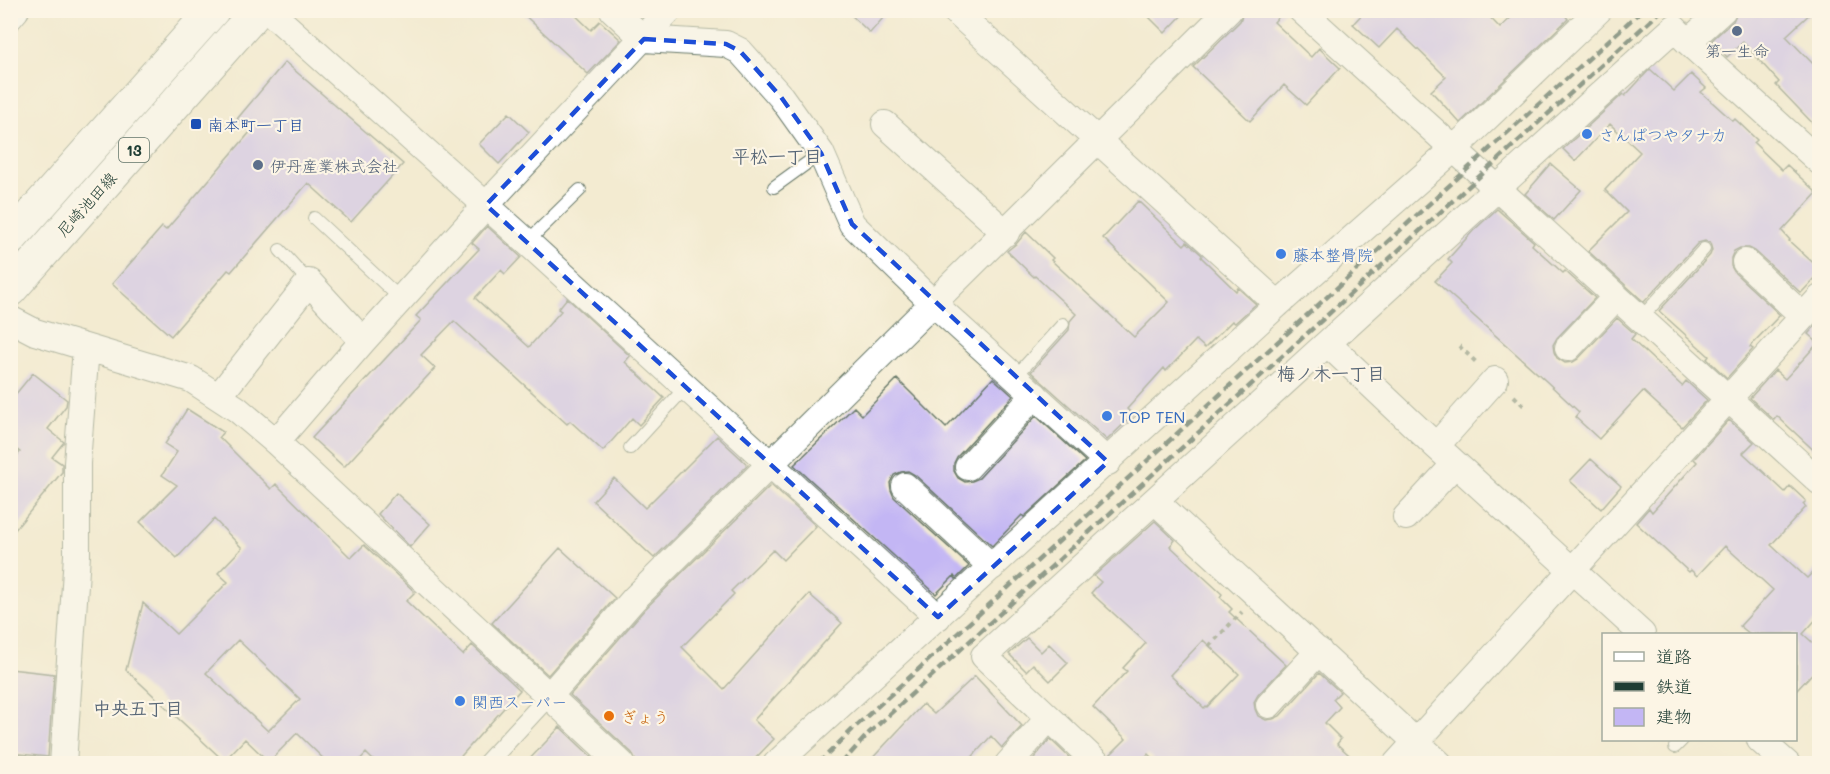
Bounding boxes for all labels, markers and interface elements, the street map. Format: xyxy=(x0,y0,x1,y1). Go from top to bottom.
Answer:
marker: 第一生命 xyxy=(1730,24,1744,38)
place label: 第一生命 xyxy=(1705,40,1769,61)
place label: 南本町一丁目 xyxy=(208,114,304,135)
marker: 南本町一丁目 xyxy=(189,117,203,131)
place label: さんぱつやタナカ xyxy=(1599,124,1727,145)
marker: さんぱつやタナカ xyxy=(1580,127,1594,141)
road number: 13 xyxy=(119,138,149,162)
district label: 平松一丁目 xyxy=(732,144,822,168)
place label: 伊丹産業株式会社 xyxy=(270,155,398,176)
marker: 伊丹産業株式会社 xyxy=(251,158,265,172)
street label: 尼崎池田線 xyxy=(51,167,121,241)
place label: 藤本整骨院 xyxy=(1293,244,1373,265)
marker: 藤本整骨院 xyxy=(1274,247,1288,261)
district label: 梅ノ木一丁目 xyxy=(1277,361,1385,385)
place label: TOP TEN xyxy=(1119,406,1185,427)
marker: TOP TEN xyxy=(1100,409,1114,423)
legend xyxy=(1602,633,1797,741)
text: 道路 xyxy=(1656,644,1692,668)
text: 鉄道 xyxy=(1656,674,1692,698)
place label: 関西スーパー xyxy=(472,691,567,712)
marker: 関西スーパー xyxy=(453,694,467,708)
district label: 中央五丁目 xyxy=(93,696,183,720)
text: 建物 xyxy=(1656,704,1692,728)
place label: ぎょう xyxy=(621,706,669,727)
marker: ぎょう xyxy=(602,709,616,723)

